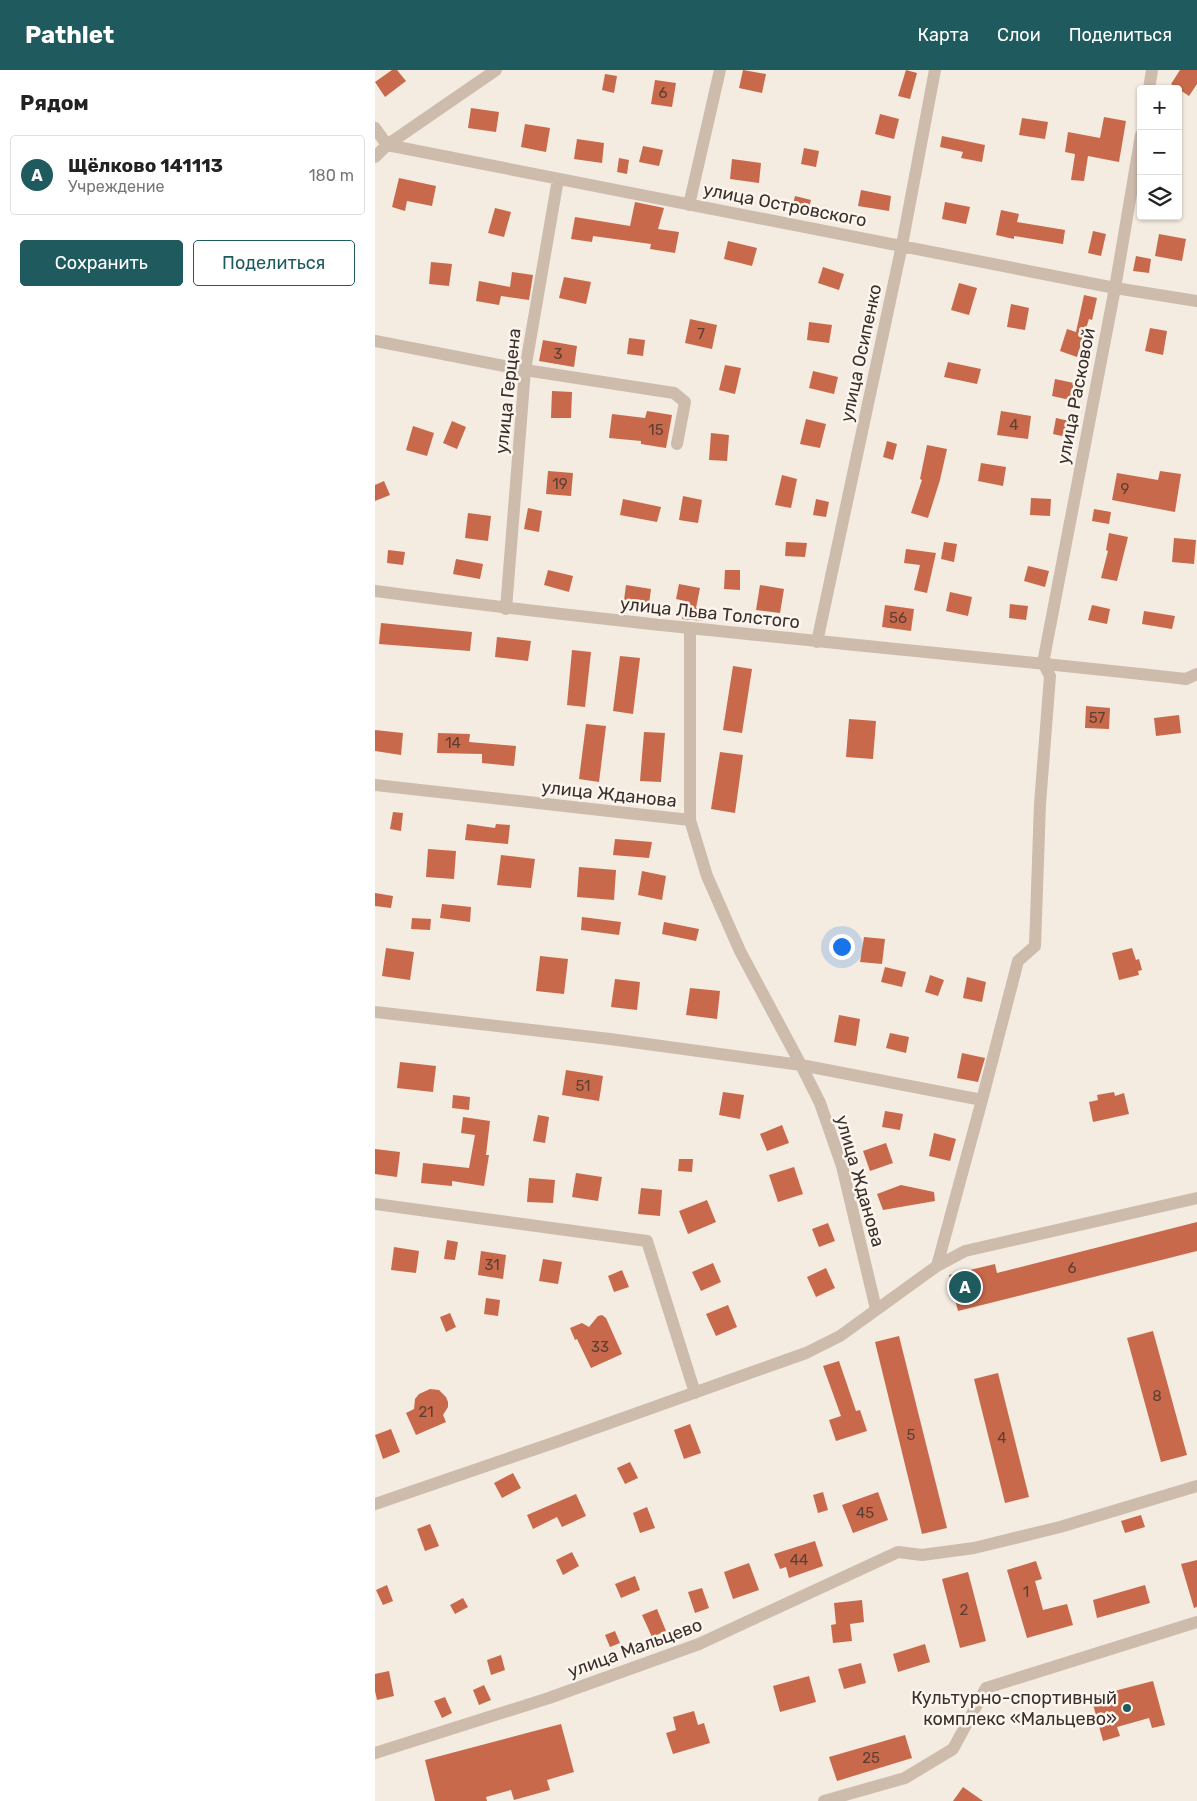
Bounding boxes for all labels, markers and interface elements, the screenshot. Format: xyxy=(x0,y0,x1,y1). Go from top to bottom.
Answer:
text: Pathlet xyxy=(25,21,114,49)
text: Карта xyxy=(918,24,969,46)
text: Слои xyxy=(997,24,1041,46)
text: Поделиться xyxy=(1069,24,1172,46)
house number: 6 xyxy=(658,84,668,102)
map controls xyxy=(1137,85,1182,220)
button: + xyxy=(1137,85,1182,130)
text: Рядом xyxy=(20,90,89,115)
button: − xyxy=(1137,130,1182,175)
text: Щёлково 141113 xyxy=(68,154,223,177)
text: A xyxy=(31,166,43,185)
text: 180 m xyxy=(309,166,354,185)
button: layers xyxy=(1137,175,1182,220)
text: Учреждение xyxy=(68,177,165,196)
street label: улица Островского xyxy=(701,178,869,232)
button: Сохранить xyxy=(20,240,183,286)
button: Поделиться xyxy=(193,240,355,286)
street label: улица Осипенко xyxy=(836,282,886,424)
house number: 7 xyxy=(697,325,705,343)
street label: улица Расковой xyxy=(1052,326,1100,466)
street label: улица Герцена xyxy=(490,327,526,455)
house number: 3 xyxy=(553,345,563,363)
house number: 4 xyxy=(1009,416,1019,434)
house number: 15 xyxy=(648,421,664,439)
house number: 19 xyxy=(552,475,568,493)
house number: 9 xyxy=(1121,480,1130,498)
street label: улица Льва Толстого xyxy=(619,593,801,633)
house number: 56 xyxy=(889,609,907,627)
house number: 57 xyxy=(1089,709,1106,727)
house number: 14 xyxy=(445,734,461,752)
street label: улица Жданова xyxy=(540,776,678,812)
your location xyxy=(829,934,855,960)
house number: 51 xyxy=(575,1077,591,1095)
street label: улица Жданова xyxy=(831,1113,889,1249)
house number: 31 xyxy=(484,1256,500,1274)
house number: 6 xyxy=(1067,1259,1077,1277)
pin: A xyxy=(949,1268,981,1306)
house number: 33 xyxy=(591,1338,609,1356)
house number: 8 xyxy=(1152,1387,1162,1405)
house number: 21 xyxy=(418,1403,434,1421)
house number: 5 xyxy=(907,1426,916,1444)
house number: 4 xyxy=(997,1429,1007,1447)
house number: 45 xyxy=(856,1504,874,1522)
house number: 44 xyxy=(790,1551,808,1569)
house number: 1 xyxy=(1023,1583,1029,1601)
house number: 2 xyxy=(960,1601,969,1619)
street label: улица Мальцево xyxy=(565,1613,705,1683)
place label: Культурно-спортивный комплекс «Мальцево» xyxy=(911,1687,1117,1730)
marker: Культурно-спортивный комплекс «Мальцево» xyxy=(1121,1702,1133,1714)
house number: 25 xyxy=(862,1749,880,1767)

